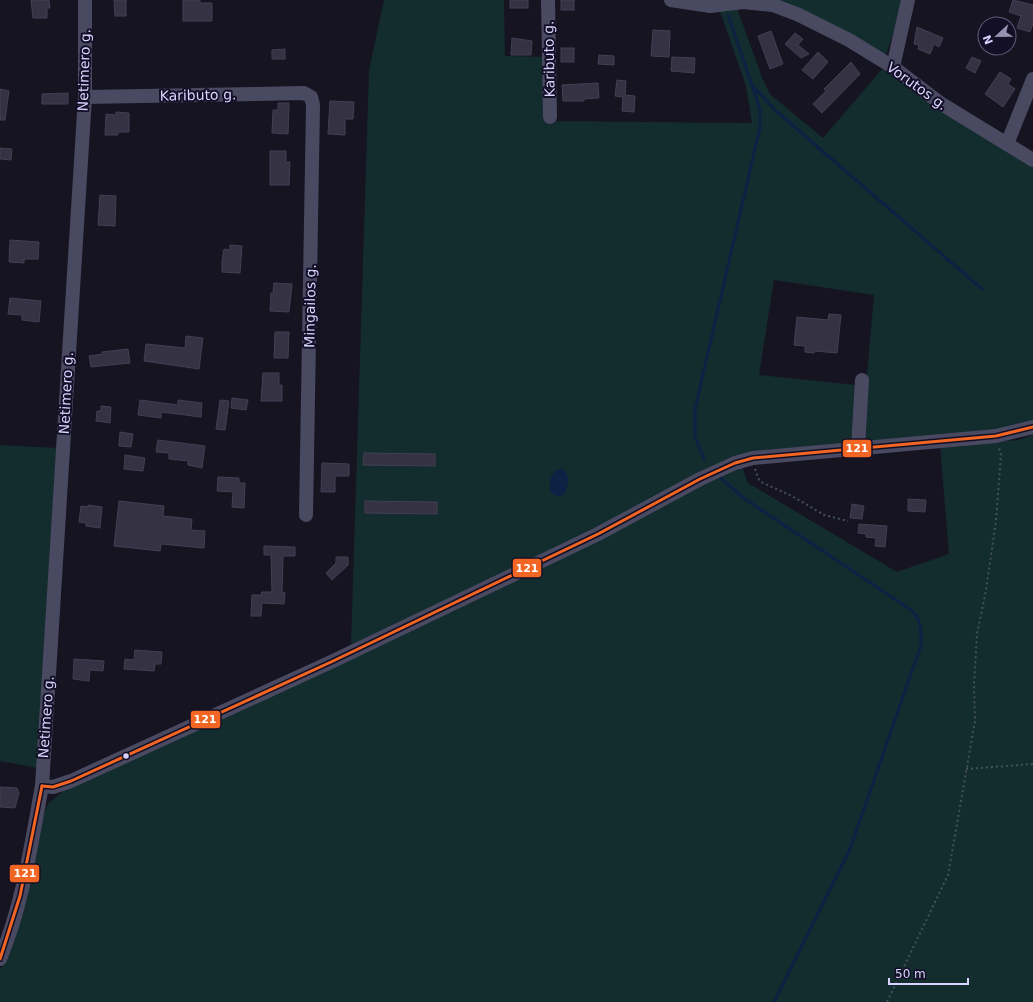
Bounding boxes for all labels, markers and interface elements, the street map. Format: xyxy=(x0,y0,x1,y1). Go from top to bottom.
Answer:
north arrow xyxy=(977,16,1017,56)
street label: Kaributo g. xyxy=(540,20,558,98)
street label: Netimero g. xyxy=(75,28,93,112)
text: N xyxy=(980,33,996,46)
street label: Vorutos g. xyxy=(884,59,950,113)
street label: Kaributo g. xyxy=(159,86,237,104)
street label: Mingailos g. xyxy=(301,264,319,348)
street label: Netimero g. xyxy=(56,351,76,435)
line badge: 121 xyxy=(842,439,872,458)
text: 121 xyxy=(846,442,868,455)
line badge: 121 xyxy=(512,558,542,578)
text: 121 xyxy=(516,562,538,575)
street label: Netimero g. xyxy=(35,675,57,759)
line badge: 121 xyxy=(190,710,221,729)
text: 121 xyxy=(194,713,216,726)
unlabelled marker xyxy=(121,751,131,761)
line badge: 121 xyxy=(9,864,40,883)
text: 121 xyxy=(14,867,36,880)
scale bar xyxy=(889,960,968,986)
text: 50 m xyxy=(895,967,926,981)

